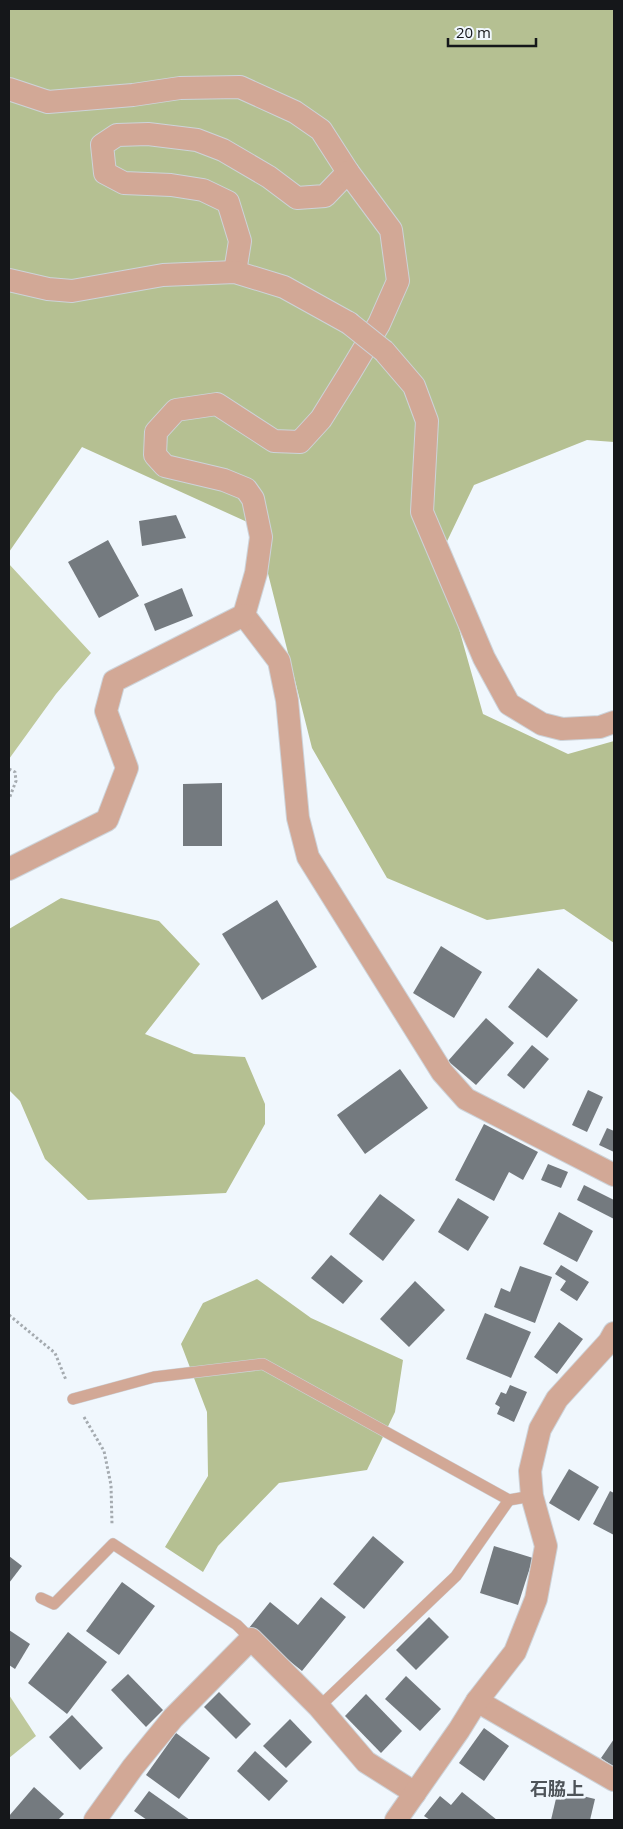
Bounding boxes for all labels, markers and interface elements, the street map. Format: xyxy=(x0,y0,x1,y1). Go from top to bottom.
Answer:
scale bar xyxy=(448,15,536,47)
text: 20 m xyxy=(456,22,491,42)
district label: 石脇上 xyxy=(530,1776,584,1800)

